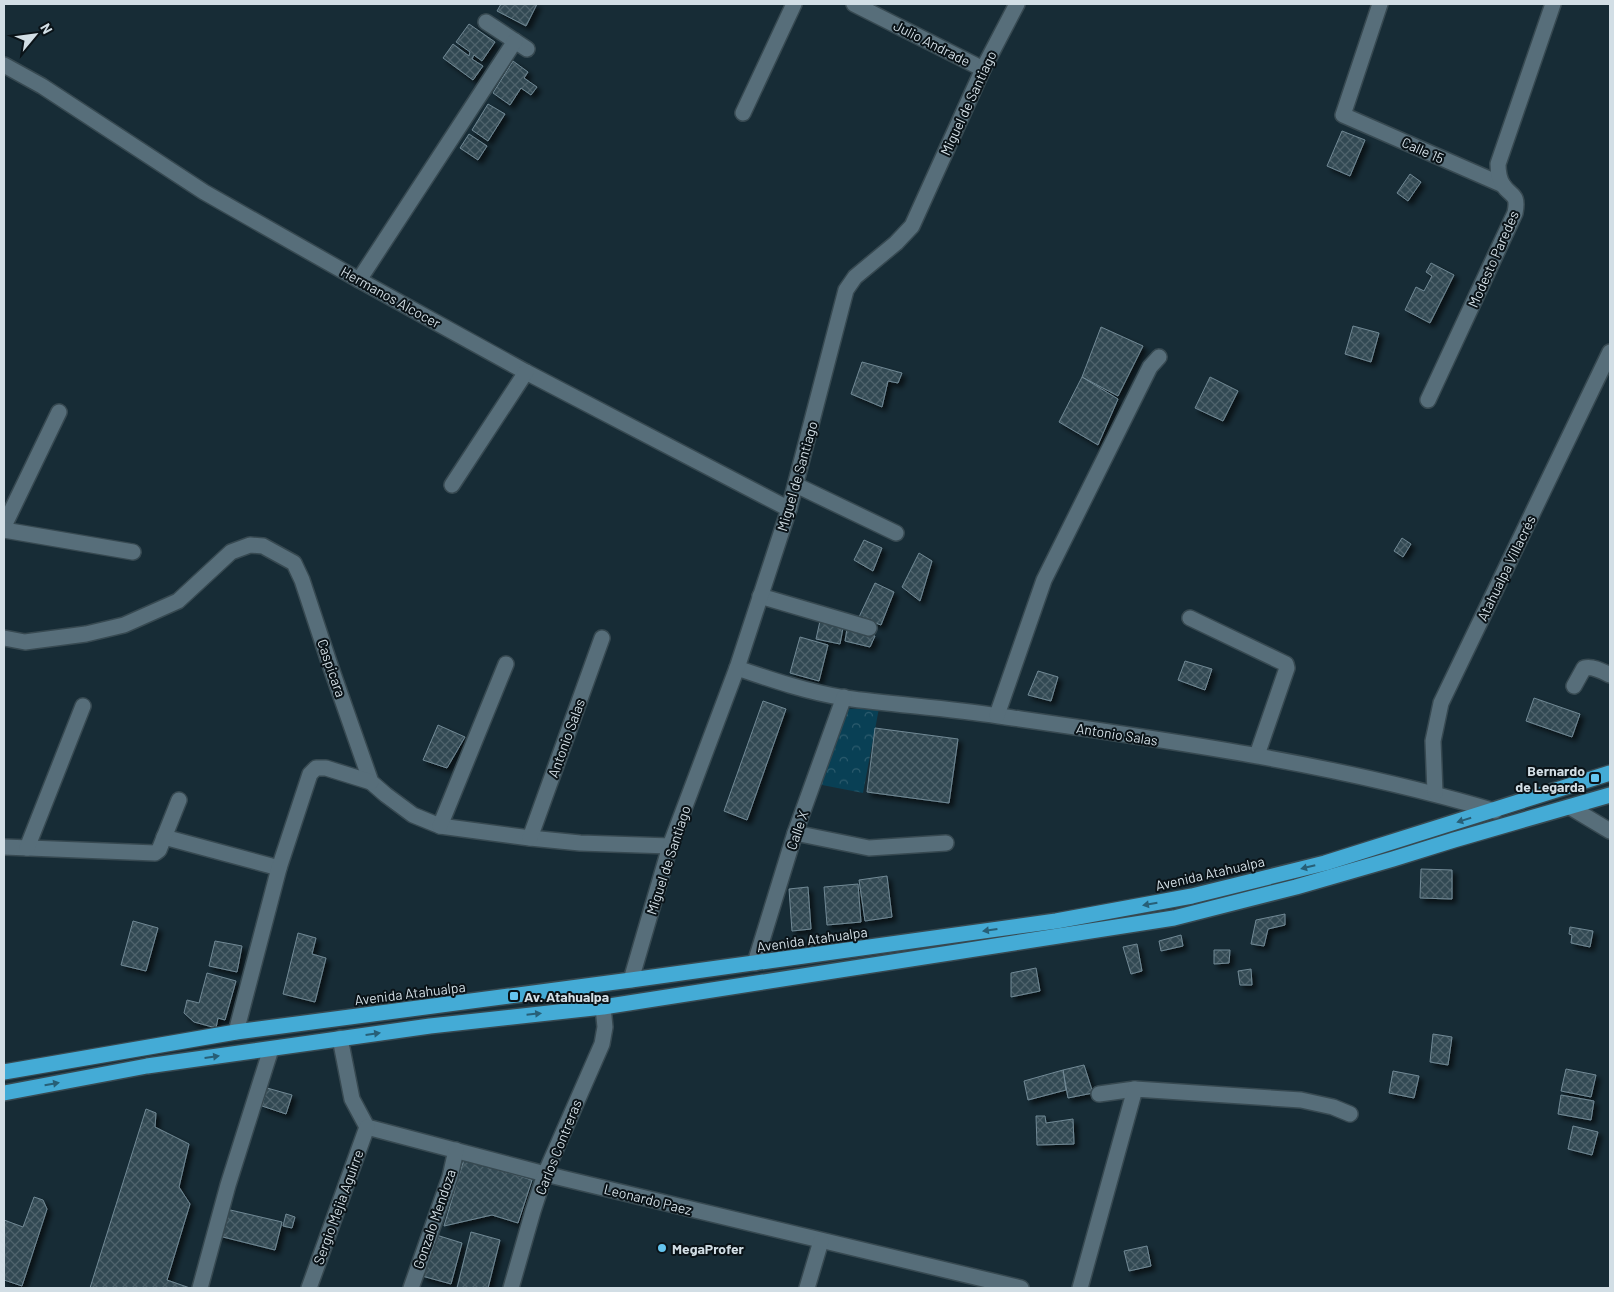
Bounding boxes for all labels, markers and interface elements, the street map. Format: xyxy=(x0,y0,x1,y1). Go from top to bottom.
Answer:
north arrow xyxy=(10,10,60,60)
street label: Julio Andrade xyxy=(891,16,973,70)
text: N xyxy=(37,20,56,37)
street label: Miguel de Santiago xyxy=(936,48,1000,158)
street label: Calle 15 xyxy=(1399,133,1447,167)
street label: Modesto Paredes xyxy=(1464,208,1522,310)
street label: Hermanos Alcocer xyxy=(338,263,444,331)
street label: Miguel de Santiago xyxy=(773,419,821,533)
street label: Atahualpa Villacrés xyxy=(1473,512,1539,624)
street label: Caspicara xyxy=(314,637,350,699)
street label: Antonio Salas xyxy=(544,696,588,780)
street label: Antonio Salas xyxy=(1075,719,1159,749)
place label: Bernardo de Legarda xyxy=(1515,762,1585,795)
marker: Bernardo de Legarda xyxy=(1589,772,1601,784)
street label: Miguel de Santiago xyxy=(642,803,694,917)
street label: Calle X xyxy=(782,808,812,852)
one-way arrow xyxy=(1456,817,1471,825)
street label: Avenida Atahualpa xyxy=(1154,852,1266,894)
one-way arrow xyxy=(1301,863,1316,871)
one-way arrow xyxy=(1142,900,1158,908)
street label: Avenida Atahualpa xyxy=(756,923,868,955)
one-way arrow xyxy=(981,926,997,934)
street label: Avenida Atahualpa xyxy=(354,978,466,1008)
place label: Av. Atahualpa xyxy=(524,988,609,1005)
marker: Av. Atahualpa xyxy=(508,990,520,1002)
one-way arrow xyxy=(526,1010,542,1018)
one-way arrow xyxy=(365,1030,381,1038)
one-way arrow xyxy=(204,1053,220,1061)
one-way arrow xyxy=(44,1080,60,1088)
street label: Carlos Contreras xyxy=(531,1097,585,1197)
street label: Sergio Mejia Aguirre xyxy=(309,1147,367,1267)
street label: Gonzalo Mendoza xyxy=(409,1167,459,1271)
street label: Leonardo Paez xyxy=(602,1180,694,1218)
place label: MegaProfer xyxy=(672,1240,745,1257)
marker: MegaProfer xyxy=(656,1242,668,1254)

